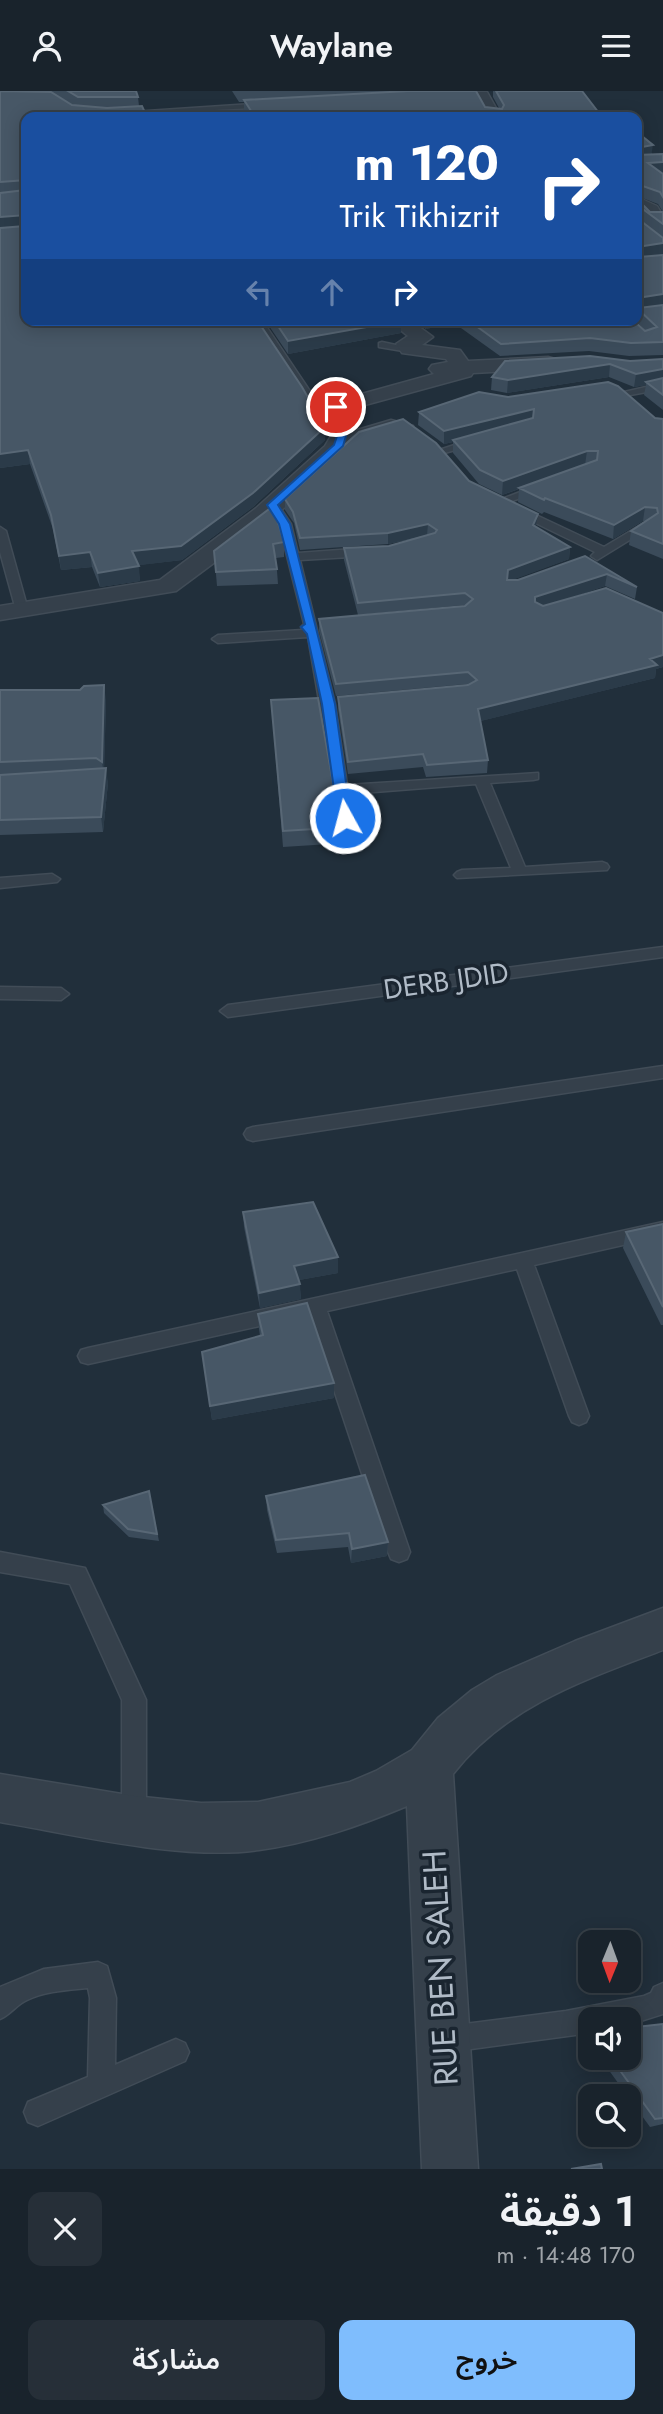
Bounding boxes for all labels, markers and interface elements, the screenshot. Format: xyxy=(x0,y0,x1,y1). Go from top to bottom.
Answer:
text: Waylane xyxy=(270,23,393,69)
icon: person xyxy=(28,27,66,65)
icon: menu xyxy=(597,27,635,65)
text: 120 m xyxy=(355,128,499,198)
icon: right xyxy=(523,140,614,231)
text: Trik Tikhizrit xyxy=(340,193,499,239)
icon: left xyxy=(240,273,278,311)
icon: ahead xyxy=(313,273,351,311)
icon: right xyxy=(386,273,424,311)
pin xyxy=(306,377,366,437)
icon: arrive xyxy=(317,388,355,426)
position arrow xyxy=(308,781,382,855)
street label: DERB JDID xyxy=(381,952,511,1010)
street label: RUE BEN SALEH xyxy=(410,1849,470,2087)
north arrow xyxy=(578,1930,640,1993)
map controls xyxy=(578,1930,641,2147)
button: sound xyxy=(578,2007,641,2070)
button: search xyxy=(578,2084,641,2147)
text: 1 دقيقة xyxy=(500,2181,635,2242)
button: close xyxy=(28,2192,102,2266)
text: 170 m · 14:48 xyxy=(497,2238,635,2272)
button: مشاركة xyxy=(28,2320,325,2400)
button: خروج xyxy=(339,2320,635,2400)

